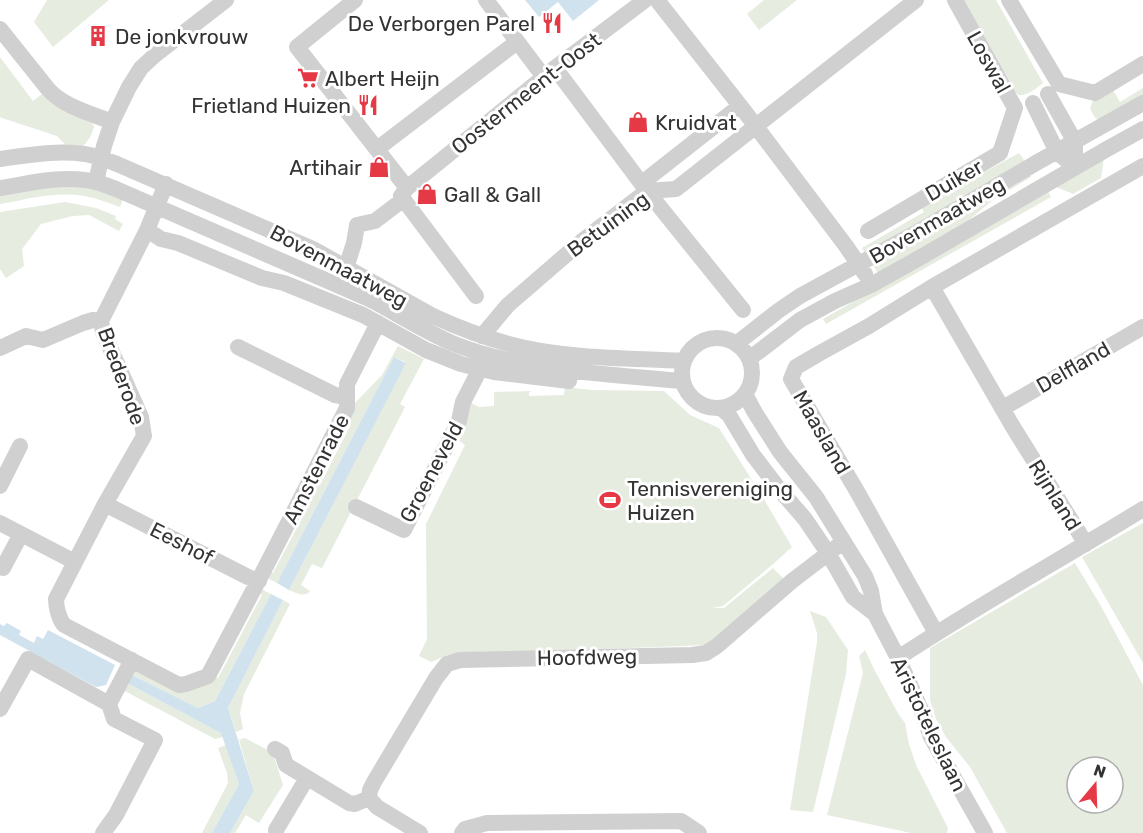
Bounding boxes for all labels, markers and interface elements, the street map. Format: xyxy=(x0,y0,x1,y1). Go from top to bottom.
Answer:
place label: De Verborgen Parel xyxy=(348,11,535,36)
restaurant icon: De Verborgen Parel xyxy=(540,11,564,35)
building icon: De jonkvrouw xyxy=(86,24,110,48)
place label: De jonkvrouw xyxy=(115,24,248,49)
street label: Oostermeent-Oost xyxy=(446,27,606,159)
street label: Loswal xyxy=(962,27,1016,97)
supermarket icon: Albert Heijn xyxy=(296,66,320,90)
place label: Albert Heijn xyxy=(325,66,440,91)
place label: Frietland Huizen xyxy=(191,93,351,118)
restaurant icon: Frietland Huizen xyxy=(356,93,380,117)
shop icon: Kruidvat xyxy=(626,110,650,134)
place label: Kruidvat xyxy=(655,110,737,135)
street label: Duiker xyxy=(921,154,987,206)
place label: Artihair xyxy=(289,155,362,180)
shop icon: Artihair xyxy=(367,155,391,179)
street label: Bovenmaatweg xyxy=(865,171,1009,269)
shop icon: Gall & Gall xyxy=(415,182,439,206)
place label: Gall & Gall xyxy=(444,182,541,207)
street label: Betuining xyxy=(562,186,654,262)
street label: Bovenmaatweg xyxy=(266,219,412,313)
street label: Brederode xyxy=(93,324,151,428)
street label: Delfland xyxy=(1032,336,1114,398)
street label: Maasland xyxy=(788,386,856,478)
street label: Amstenrade xyxy=(278,410,354,528)
street label: Groeneveld xyxy=(394,417,468,527)
street label: Rijnland xyxy=(1024,455,1086,535)
place label: Tennisvereniging Huizen xyxy=(627,476,793,525)
sports icon: Tennisvereniging Huizen xyxy=(598,488,622,512)
street label: Eeshof xyxy=(146,516,218,570)
street label: Hoofdweg xyxy=(537,644,637,670)
street label: Aristoteleslaan xyxy=(886,653,972,795)
north arrow xyxy=(1065,755,1125,815)
text: N xyxy=(1091,760,1108,782)

